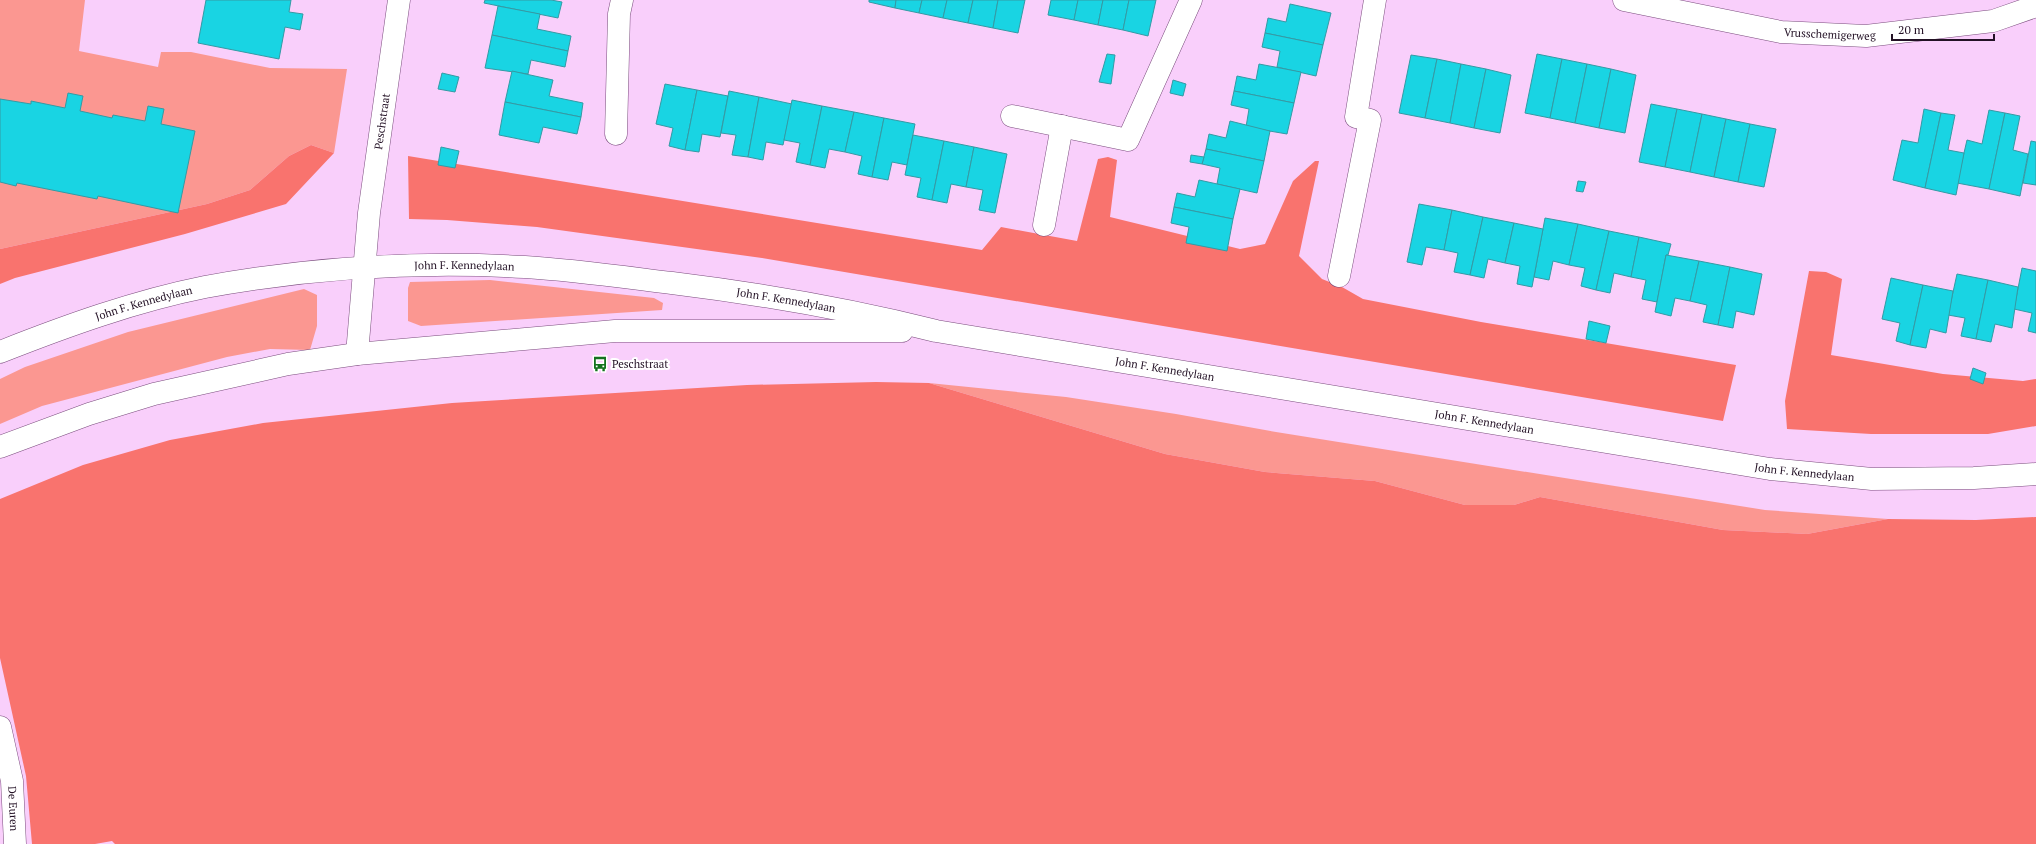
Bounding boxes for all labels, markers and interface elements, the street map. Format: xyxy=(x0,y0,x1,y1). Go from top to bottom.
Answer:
scale bar xyxy=(1892,16,1994,42)
text: 20 m xyxy=(1898,22,1925,37)
street label: Vrusschemigerweg xyxy=(1784,25,1876,43)
street label: Peschstraat xyxy=(371,92,393,150)
street label: John F. Kennedylaan xyxy=(414,258,515,273)
street label: John F. Kennedylaan xyxy=(93,283,194,323)
street label: John F. Kennedylaan xyxy=(736,285,837,316)
street label: John F. Kennedylaan xyxy=(1114,354,1216,384)
bus stop icon: Peschstraat xyxy=(591,355,609,373)
place label: Peschstraat xyxy=(612,357,668,371)
street label: John F. Kennedylaan xyxy=(1434,407,1536,437)
street label: John F. Kennedylaan xyxy=(1754,460,1855,484)
street label: De Euren xyxy=(5,786,21,832)

